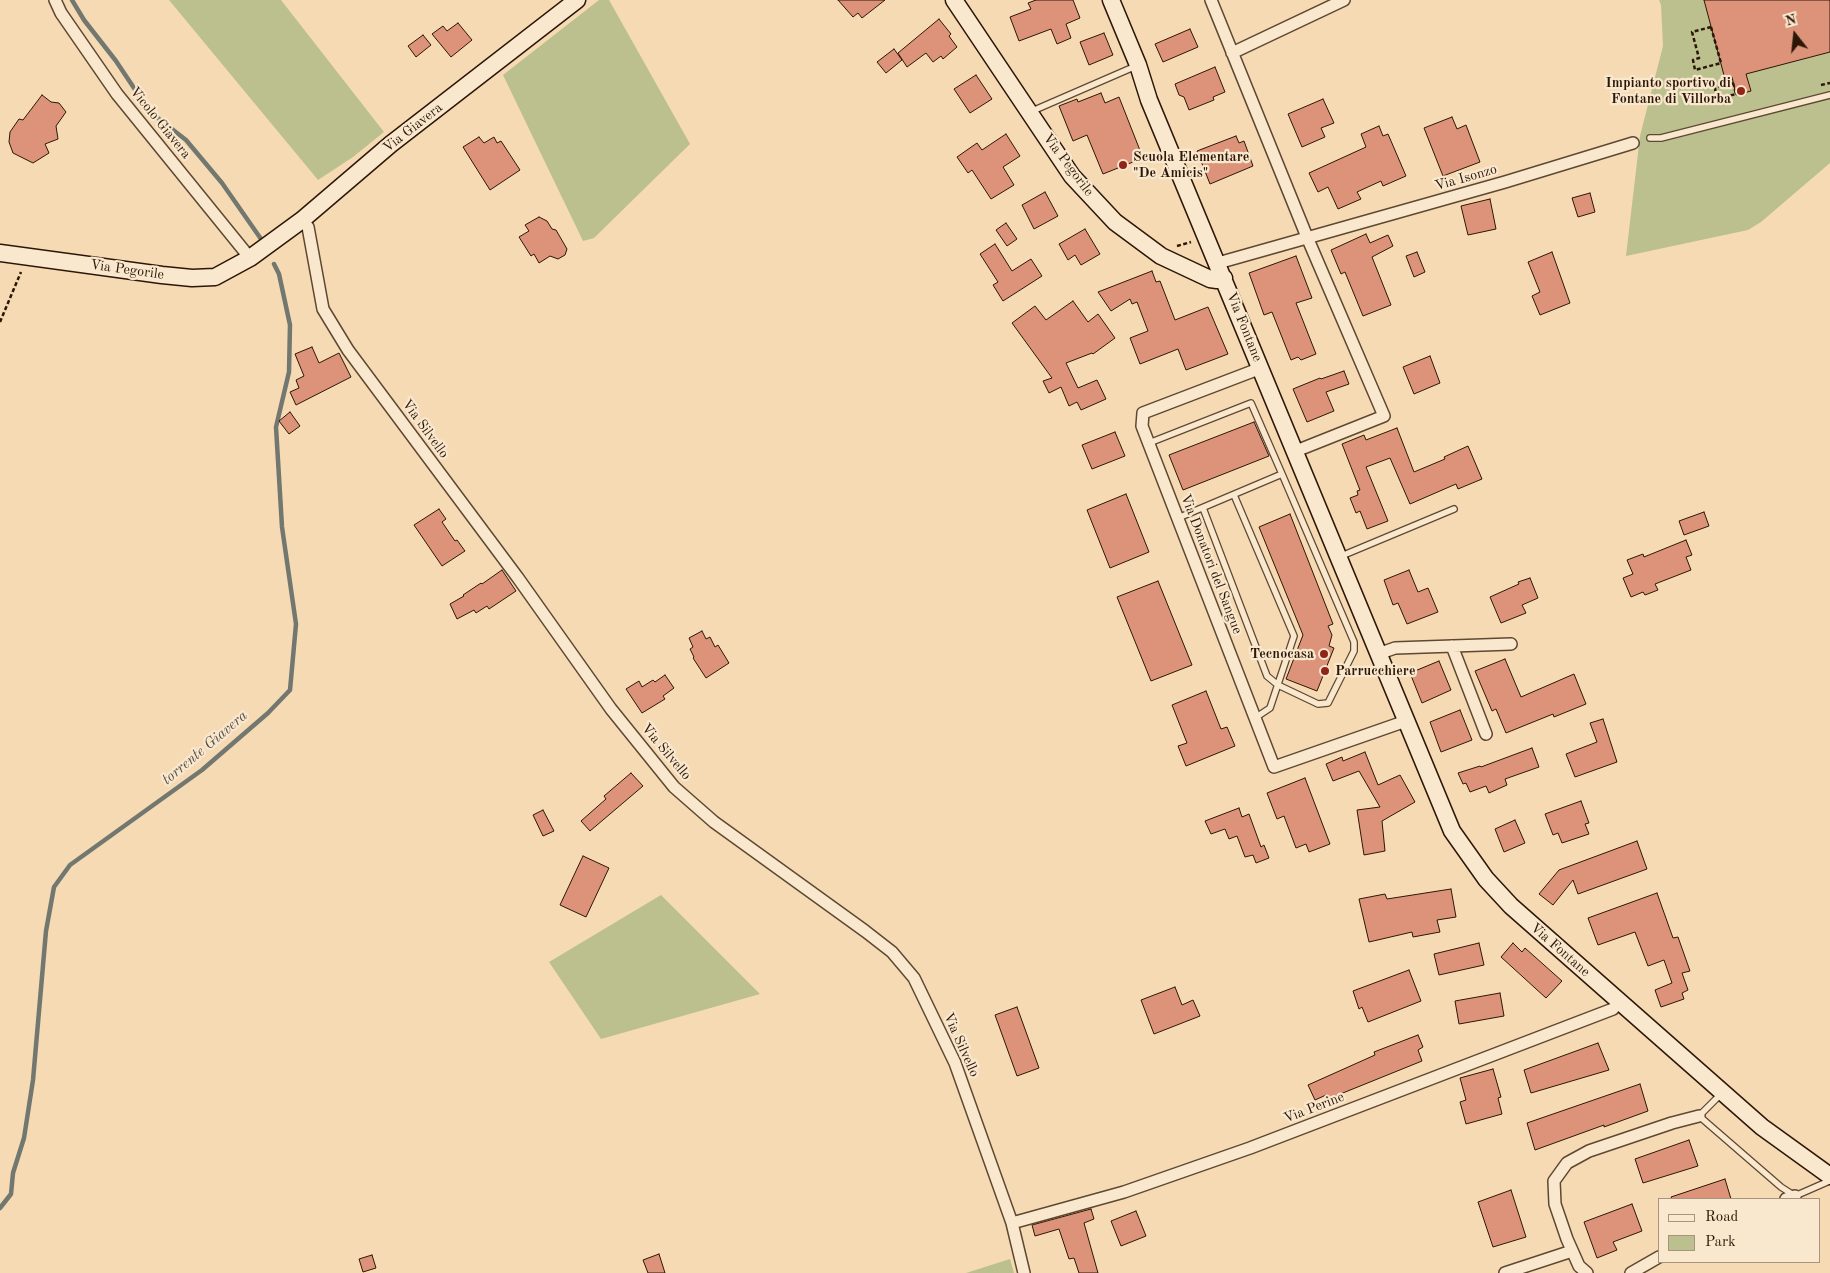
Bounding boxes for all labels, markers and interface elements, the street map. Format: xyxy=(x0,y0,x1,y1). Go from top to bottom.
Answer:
north arrow xyxy=(1770,10,1820,60)
text: N xyxy=(1784,12,1798,29)
place label: Impianto sportivo di Fontane di Villorba xyxy=(1606,75,1731,108)
street label: Vicolo Giavera xyxy=(126,84,194,162)
marker: Impianto sportivo di Fontane di Villorba xyxy=(1735,85,1747,97)
street label: Via Giavera xyxy=(380,100,446,156)
street label: Via Pegorile xyxy=(1039,130,1097,200)
place label: Scuola Elementare "De Amicis" xyxy=(1133,149,1249,182)
marker: Scuola Elementare "De Amicis" xyxy=(1117,159,1129,171)
street label: Via Isonzo xyxy=(1433,161,1499,195)
street label: Via Pegorile xyxy=(89,257,165,283)
street label: Via Fontane xyxy=(1222,290,1266,364)
street label: Via Silvello xyxy=(398,396,452,462)
street label: Via Donatori del Sangue xyxy=(1177,492,1245,636)
place label: Tecnocasa xyxy=(1250,646,1314,662)
marker: Tecnocasa xyxy=(1318,648,1330,660)
place label: Parrucchiere xyxy=(1335,663,1416,679)
marker: Parrucchiere xyxy=(1319,665,1331,677)
water label: torrente Giavera xyxy=(159,707,251,789)
street label: Via Silvello xyxy=(637,720,695,784)
street label: Via Fontane xyxy=(1527,920,1593,980)
street label: Via Silvello xyxy=(939,1010,983,1080)
street label: Via Perine xyxy=(1281,1089,1347,1127)
legend xyxy=(1658,1198,1820,1263)
text: Road xyxy=(1705,1210,1738,1225)
text: Park xyxy=(1705,1235,1736,1250)

